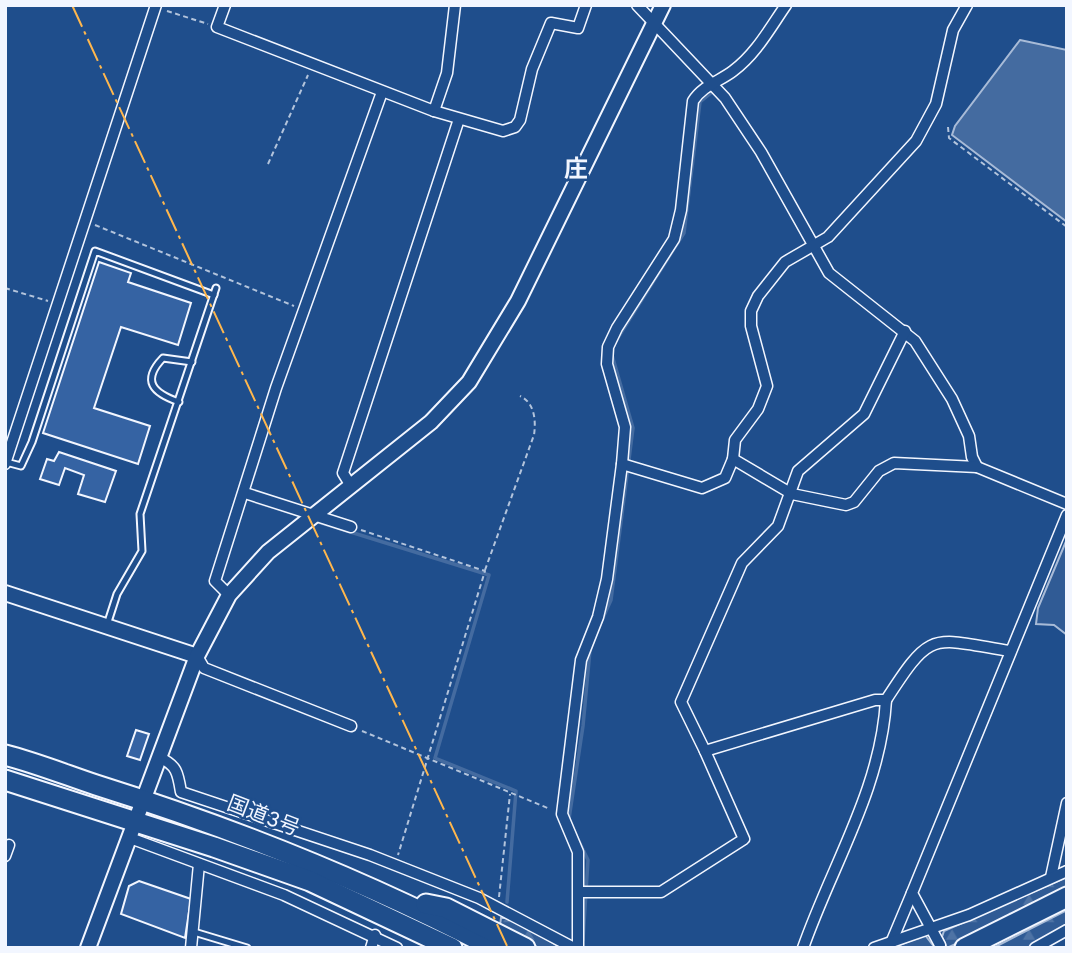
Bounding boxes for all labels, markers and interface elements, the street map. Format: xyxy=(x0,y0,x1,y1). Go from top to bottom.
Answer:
district label: 庄 xyxy=(564,156,588,186)
street label: 国道3号 xyxy=(223,791,303,843)

